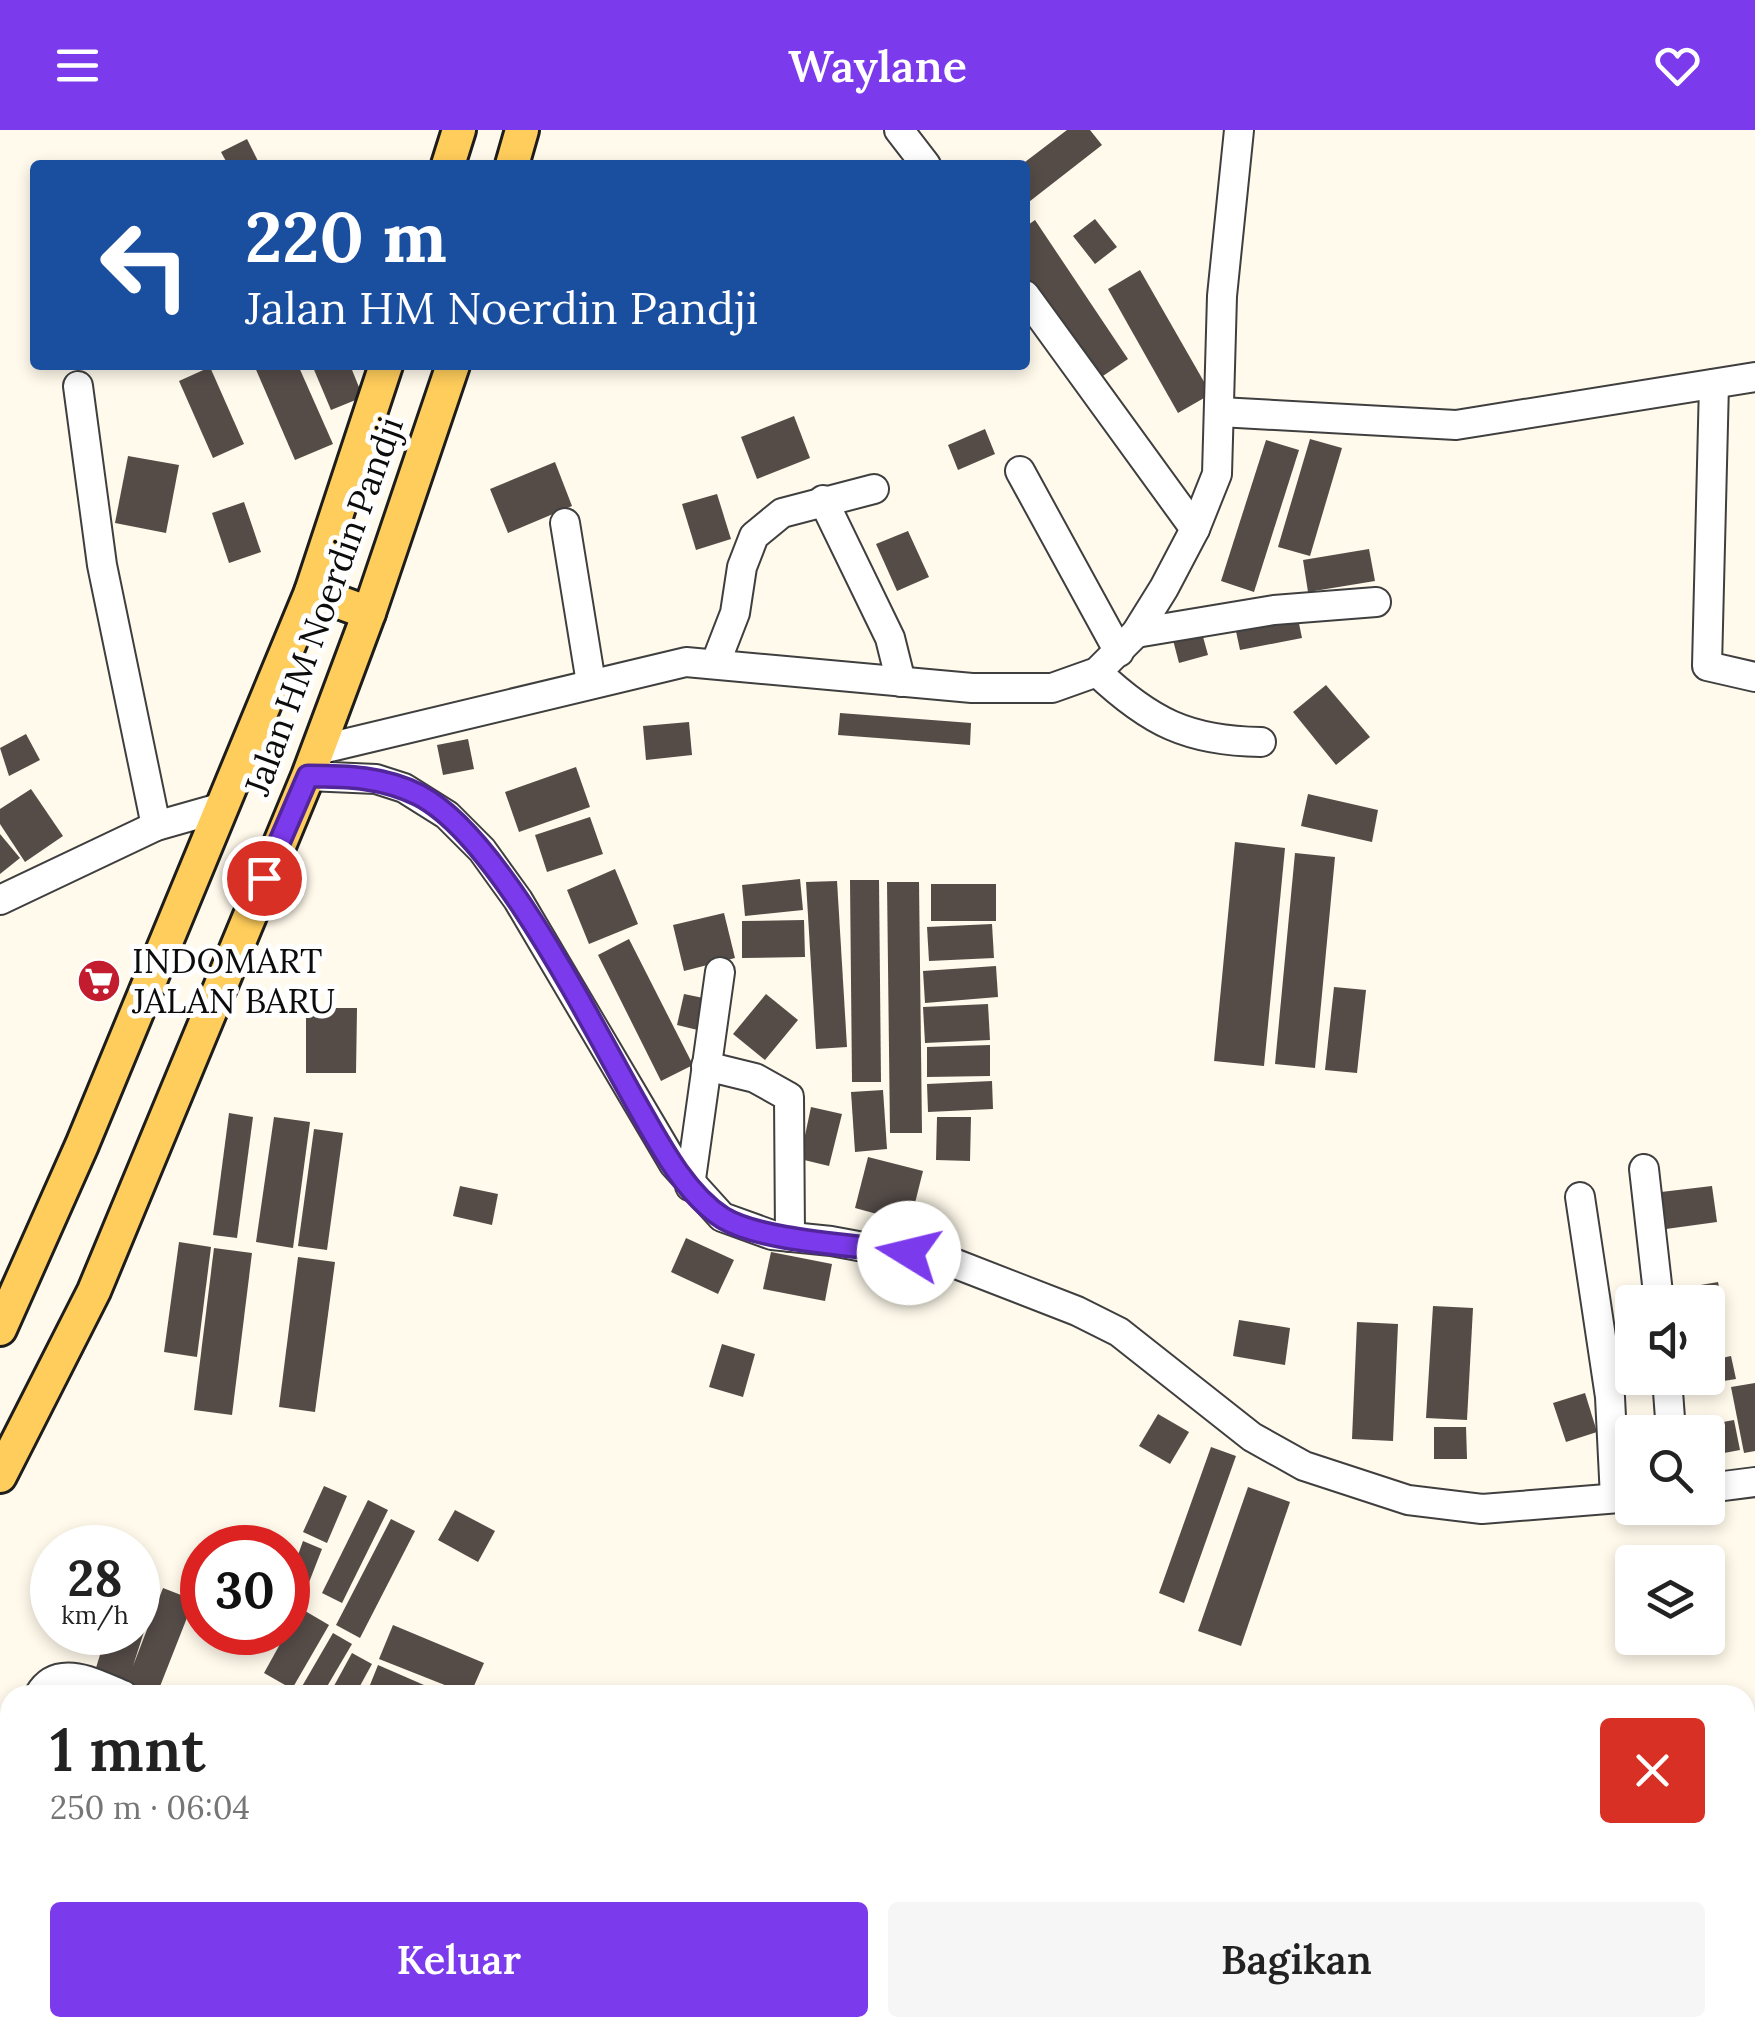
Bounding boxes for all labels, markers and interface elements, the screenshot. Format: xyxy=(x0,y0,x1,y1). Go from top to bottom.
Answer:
text: Waylane xyxy=(788,37,967,94)
icon: menu xyxy=(50,38,105,93)
icon: heart xyxy=(1650,38,1705,93)
text: 220 m xyxy=(245,192,447,281)
icon: left xyxy=(80,200,210,330)
text: Jalan HM Noerdin Pandji xyxy=(245,279,758,336)
street label: Jalan HM Noerdin Pandji xyxy=(234,411,413,802)
pin xyxy=(222,836,307,921)
icon: arrive xyxy=(237,851,292,906)
place label: INDOMART JALAN BARU xyxy=(131,938,335,1023)
supermarket icon: INDOMART JALAN BARU xyxy=(76,958,122,1004)
position arrow xyxy=(857,1201,961,1305)
map controls xyxy=(1615,1285,1725,1655)
button: sound xyxy=(1615,1285,1725,1395)
button: search xyxy=(1615,1415,1725,1525)
speed limit sign: 30 xyxy=(180,1525,310,1655)
button: layers xyxy=(1615,1545,1725,1655)
text: 28 xyxy=(67,1546,123,1610)
text: km/h xyxy=(61,1599,129,1631)
text: 1 mnt xyxy=(50,1711,205,1787)
button: close xyxy=(1600,1718,1705,1823)
text: 250 m · 06:04 xyxy=(50,1787,250,1828)
button: Keluar xyxy=(50,1902,868,2017)
button: Bagikan xyxy=(888,1902,1705,2017)

